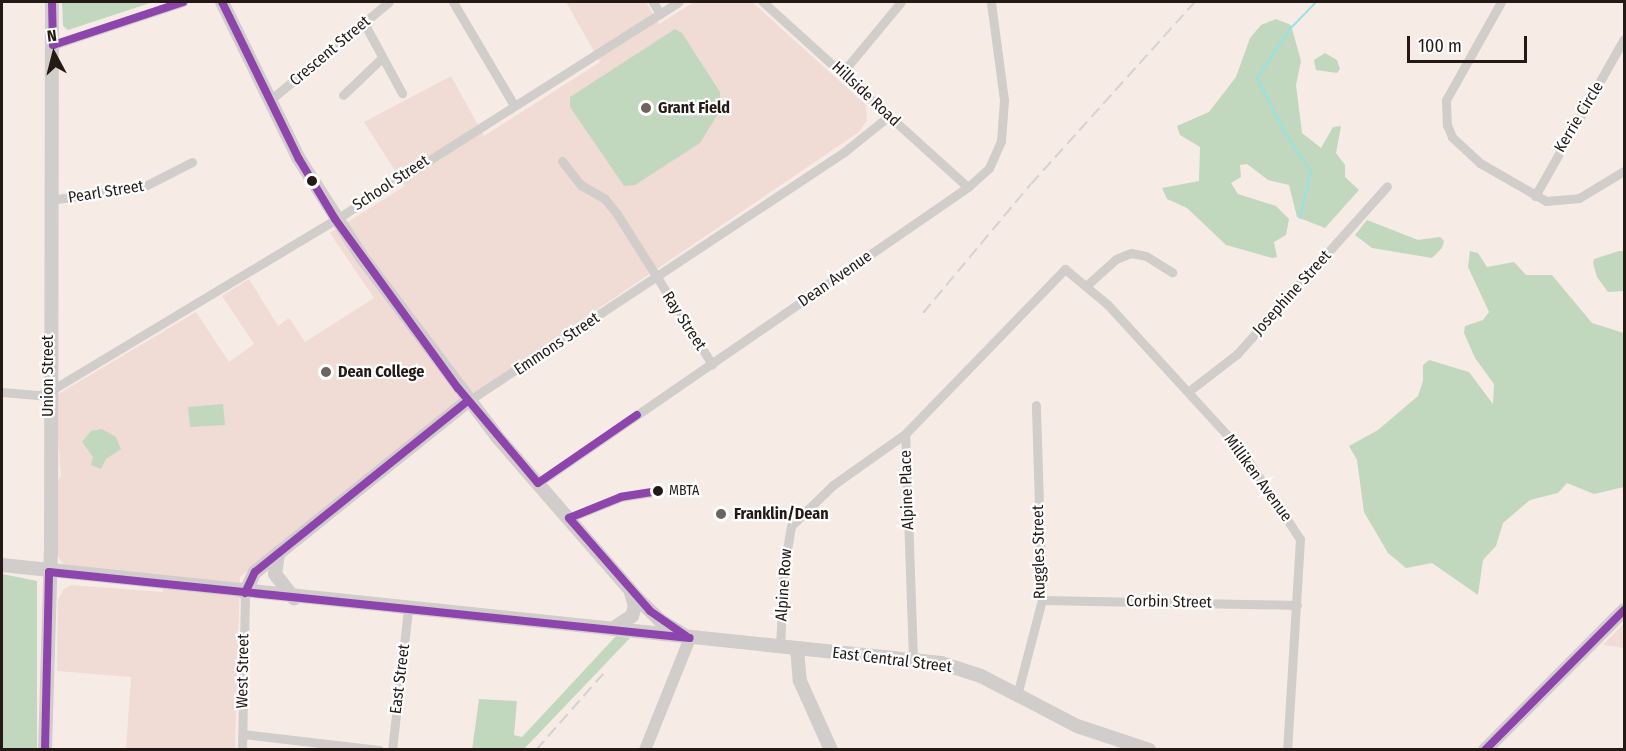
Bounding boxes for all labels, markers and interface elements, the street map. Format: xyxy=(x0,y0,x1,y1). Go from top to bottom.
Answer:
street label: Crescent Street xyxy=(286,12,374,90)
north arrow xyxy=(24,24,84,84)
scale bar xyxy=(1410,24,1530,62)
text: N xyxy=(46,26,58,46)
text: 100 m xyxy=(1418,35,1462,57)
street label: Hillside Road xyxy=(828,58,904,130)
street label: Kerrie Circle xyxy=(1550,78,1608,156)
place label: Grant Field xyxy=(658,98,730,118)
marker: Grant Field xyxy=(639,101,653,115)
street label: School Street xyxy=(349,151,433,215)
unlabelled marker xyxy=(306,175,318,187)
street label: Pearl Street xyxy=(67,177,145,207)
street label: Josephine Street xyxy=(1249,246,1335,340)
street label: Dean Avenue xyxy=(795,247,875,311)
street label: Ray Street xyxy=(658,288,710,354)
street label: Emmons Street xyxy=(511,308,603,380)
street label: Union Street xyxy=(38,335,58,417)
place label: Dean College xyxy=(338,362,424,382)
marker: Dean College xyxy=(319,365,333,379)
street label: Milliken Avenue xyxy=(1220,431,1296,525)
street label: Alpine Place xyxy=(896,450,918,530)
place label: MBTA xyxy=(669,483,699,499)
marker: MBTA xyxy=(652,485,664,497)
place label: Franklin/Dean xyxy=(734,504,829,524)
marker: Franklin/Dean xyxy=(712,505,730,523)
street label: Ruggles Street xyxy=(1029,505,1049,599)
street label: Alpine Row xyxy=(772,548,796,622)
street label: Corbin Street xyxy=(1126,592,1212,612)
street label: West Street xyxy=(233,633,253,709)
street label: East Street xyxy=(386,643,414,715)
street label: East Central Street xyxy=(831,643,953,677)

